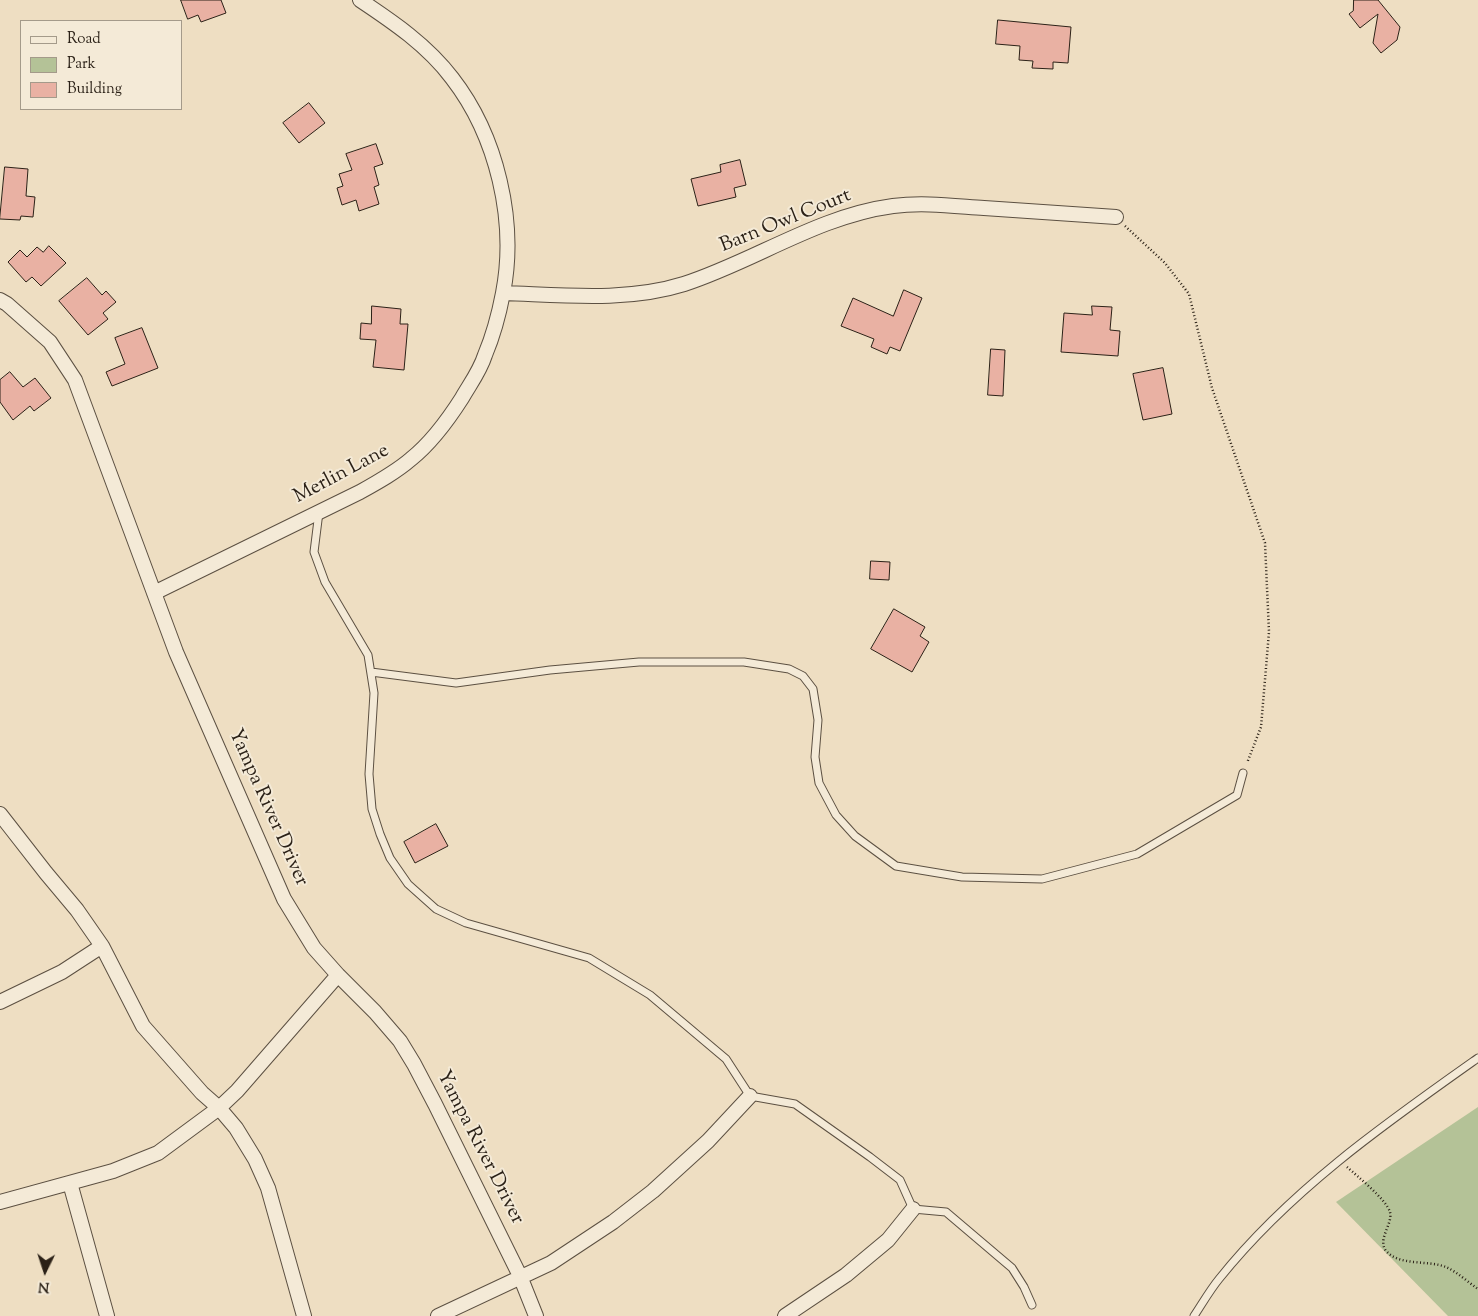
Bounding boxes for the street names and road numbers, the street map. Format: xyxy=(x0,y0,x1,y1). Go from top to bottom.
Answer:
street label: Barn Owl Court xyxy=(717,185,855,259)
street label: Merlin Lane xyxy=(290,440,394,510)
street label: Yampa River Driver xyxy=(222,726,312,890)
street label: Yampa River Driver xyxy=(430,1067,528,1229)

